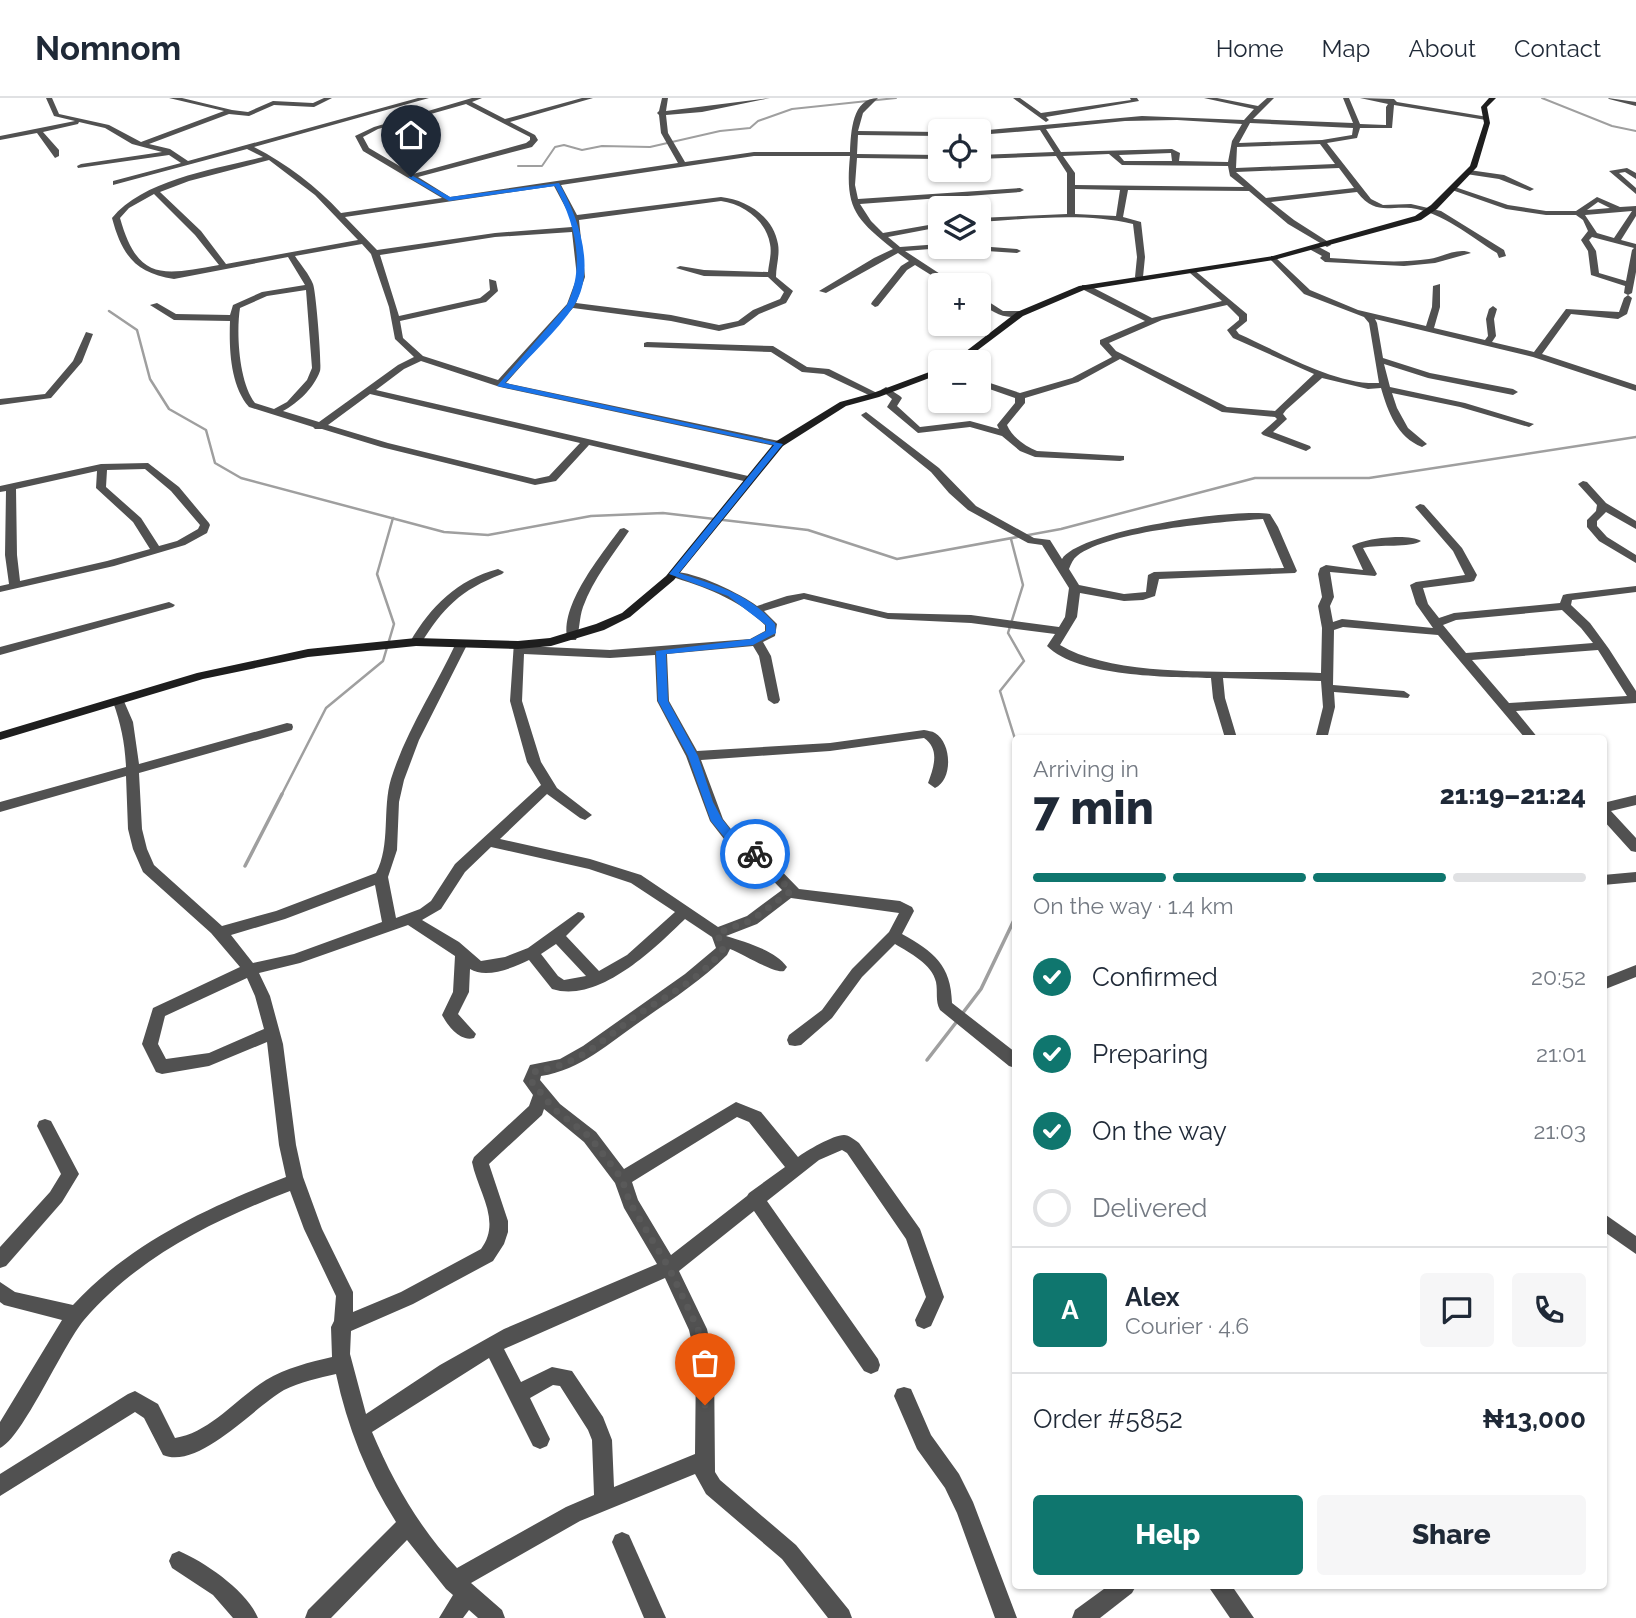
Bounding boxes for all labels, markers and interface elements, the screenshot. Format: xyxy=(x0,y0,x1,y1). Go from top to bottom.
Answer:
text: Nomnom xyxy=(35,29,181,68)
text: Home xyxy=(1216,34,1284,63)
text: Map xyxy=(1322,34,1370,63)
text: About xyxy=(1408,34,1476,63)
text: Contact xyxy=(1514,34,1601,63)
pin xyxy=(381,105,441,177)
icon: home xyxy=(392,116,430,154)
map controls xyxy=(928,119,991,413)
button: locate xyxy=(928,119,991,182)
button: layers xyxy=(928,196,991,259)
button: + xyxy=(928,273,991,336)
button: − xyxy=(928,350,991,413)
text: Arriving in xyxy=(1033,755,1139,782)
text: 21:19–21:24 xyxy=(1440,780,1586,810)
text: 7 min xyxy=(1033,781,1154,835)
courier xyxy=(720,819,790,889)
icon: bike xyxy=(736,835,774,873)
text: On the way · 1.4 km xyxy=(1033,892,1234,919)
icon: check xyxy=(1033,958,1071,996)
text: Confirmed xyxy=(1092,962,1218,992)
text: 20:52 xyxy=(1531,963,1586,990)
icon: check xyxy=(1033,1035,1071,1073)
text: Preparing xyxy=(1092,1039,1208,1069)
text: 21:01 xyxy=(1536,1040,1586,1067)
icon: check xyxy=(1033,1112,1071,1150)
text: On the way xyxy=(1092,1116,1227,1146)
text: 21:03 xyxy=(1533,1117,1586,1144)
text: Delivered xyxy=(1092,1193,1207,1223)
button: chat xyxy=(1420,1273,1494,1347)
button: phone xyxy=(1512,1273,1586,1347)
text: Alex xyxy=(1125,1282,1180,1312)
text: A xyxy=(1061,1295,1079,1325)
text: Courier · 4.6 xyxy=(1125,1312,1249,1339)
pin xyxy=(675,1333,735,1405)
icon: bag xyxy=(686,1344,724,1382)
text: Order #5852 xyxy=(1033,1404,1183,1434)
text: ₦13,000 xyxy=(1482,1404,1586,1434)
button: Help xyxy=(1033,1495,1303,1575)
button: Share xyxy=(1317,1495,1586,1575)

